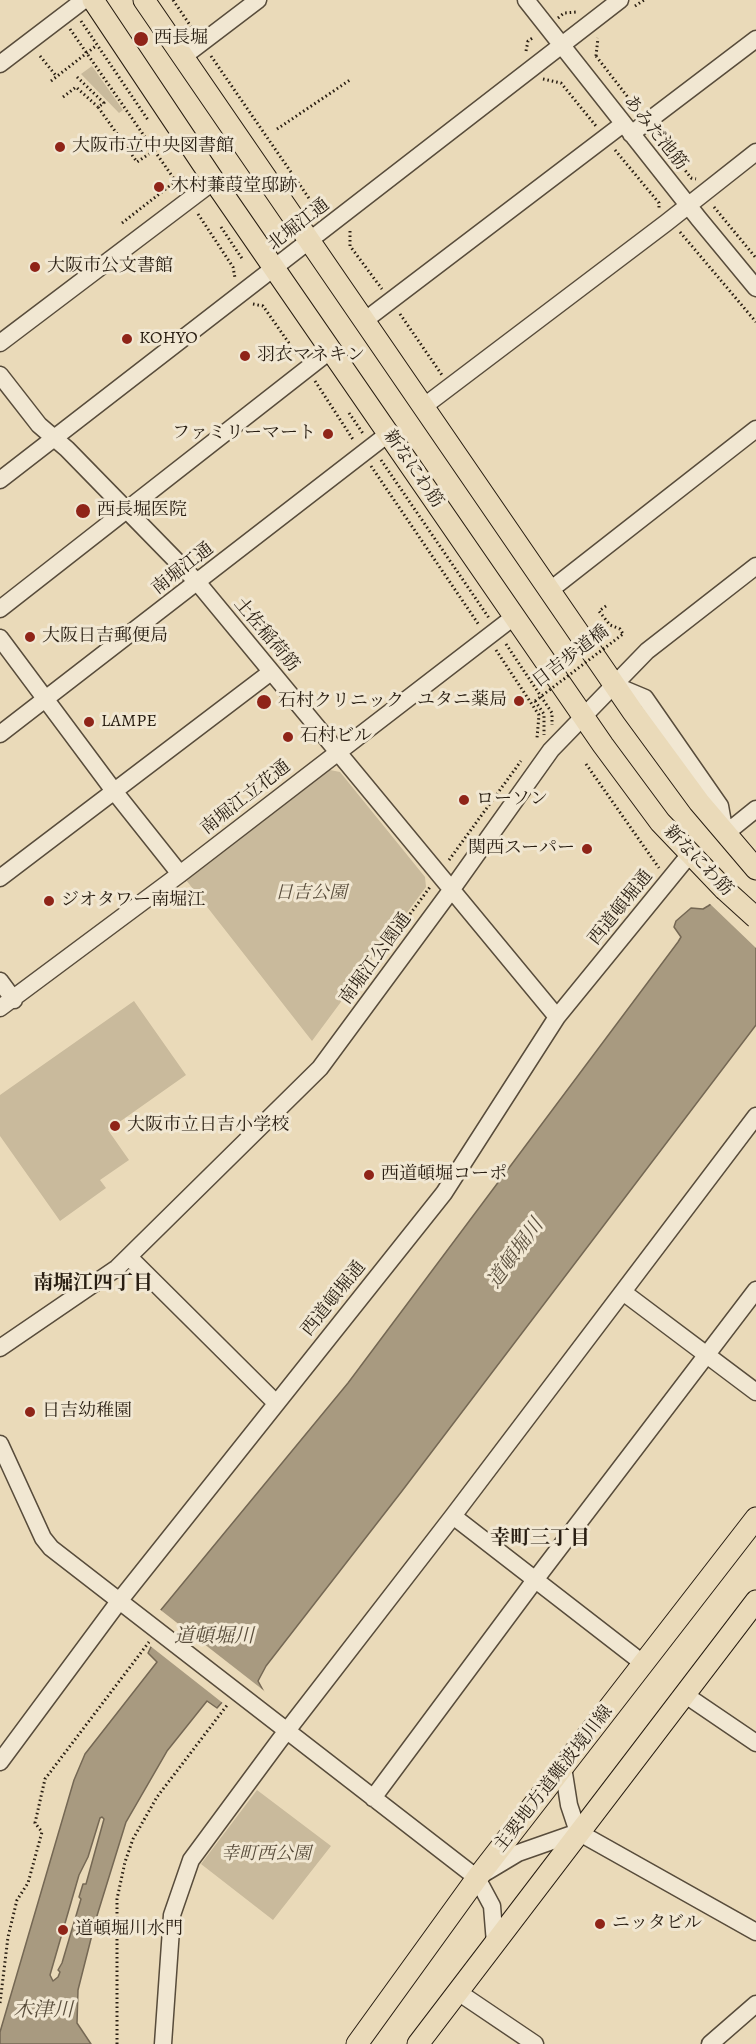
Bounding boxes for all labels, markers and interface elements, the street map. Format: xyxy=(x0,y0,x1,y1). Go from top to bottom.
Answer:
place label: 西長堀 xyxy=(154,28,208,50)
marker: 西長堀 xyxy=(132,30,150,48)
street label: あみだ池筋 xyxy=(618,91,692,175)
place label: 大阪市立中央図書館 xyxy=(72,136,234,158)
marker: 大阪市立中央図書館 xyxy=(53,140,67,154)
place label: 木村蒹葭堂邸跡 xyxy=(171,176,297,198)
marker: 木村蒹葭堂邸跡 xyxy=(152,180,166,194)
street label: 北堀江通 xyxy=(264,194,334,256)
place label: 大阪市公文書館 xyxy=(47,256,173,278)
marker: 大阪市公文書館 xyxy=(28,260,42,274)
place label: KOHYO xyxy=(139,328,198,350)
marker: KOHYO xyxy=(120,332,134,346)
place label: 羽衣マネキン xyxy=(257,345,365,367)
marker: 羽衣マネキン xyxy=(238,349,252,363)
place label: ファミリーマート xyxy=(172,423,316,445)
street label: 新なにわ筋 xyxy=(378,426,448,512)
marker: ファミリーマート xyxy=(321,427,335,441)
place label: 西長堀医院 xyxy=(97,500,187,522)
marker: 西長堀医院 xyxy=(74,502,92,520)
street label: 南堀江通 xyxy=(148,538,218,600)
street label: 土佐稲荷筋 xyxy=(229,594,303,676)
street label: 日吉歩道橋 xyxy=(529,621,613,693)
place label: 大阪日吉郵便局 xyxy=(42,626,168,648)
marker: 大阪日吉郵便局 xyxy=(23,630,37,644)
place label: ユタニ薬局 xyxy=(417,690,507,712)
place label: 石村クリニック xyxy=(278,691,404,713)
marker: 石村クリニック xyxy=(255,693,273,711)
marker: ユタニ薬局 xyxy=(512,694,526,708)
place label: LAMPE xyxy=(101,711,157,733)
marker: LAMPE xyxy=(82,715,96,729)
place label: 石村ビル xyxy=(300,726,372,748)
marker: 石村ビル xyxy=(281,730,295,744)
street label: 南堀江立花通 xyxy=(197,756,295,840)
place label: ローソン xyxy=(476,789,548,811)
marker: ローソン xyxy=(457,793,471,807)
street label: 新なにわ筋 xyxy=(659,821,737,901)
place label: 関西スーパー xyxy=(468,838,575,860)
marker: 関西スーパー xyxy=(580,842,594,856)
street label: 西道頓堀通 xyxy=(584,866,658,950)
park label: 日吉公園 xyxy=(275,883,347,905)
place label: ジオタワー南堀江 xyxy=(61,890,205,912)
marker: ジオタワー南堀江 xyxy=(42,894,56,908)
street label: 南堀江公園通 xyxy=(336,909,416,1009)
place label: 大阪市立日吉小学校 xyxy=(127,1115,289,1137)
marker: 大阪市立日吉小学校 xyxy=(108,1119,122,1133)
place label: 西道頓堀コーポ xyxy=(381,1164,507,1186)
marker: 西道頓堀コーポ xyxy=(362,1168,376,1182)
water label: 道頓堀川 xyxy=(483,1215,549,1293)
street label: 西道頓堀通 xyxy=(297,1257,371,1341)
district label: 南堀江四丁目 xyxy=(33,1272,153,1296)
place label: 日吉幼稚園 xyxy=(42,1401,132,1423)
marker: 日吉幼稚園 xyxy=(23,1405,37,1419)
district label: 幸町三丁目 xyxy=(490,1527,590,1551)
water label: 道頓堀川 xyxy=(174,1625,254,1649)
street label: 主要地方道難波境川線 xyxy=(490,1701,618,1857)
park label: 幸町西公園 xyxy=(221,1844,311,1866)
place label: ニッタビル xyxy=(612,1913,702,1935)
marker: ニッタビル xyxy=(593,1917,607,1931)
place label: 道頓堀川水門 xyxy=(75,1919,183,1941)
marker: 道頓堀川水門 xyxy=(56,1923,70,1937)
water label: 木津川 xyxy=(13,1999,73,2023)

